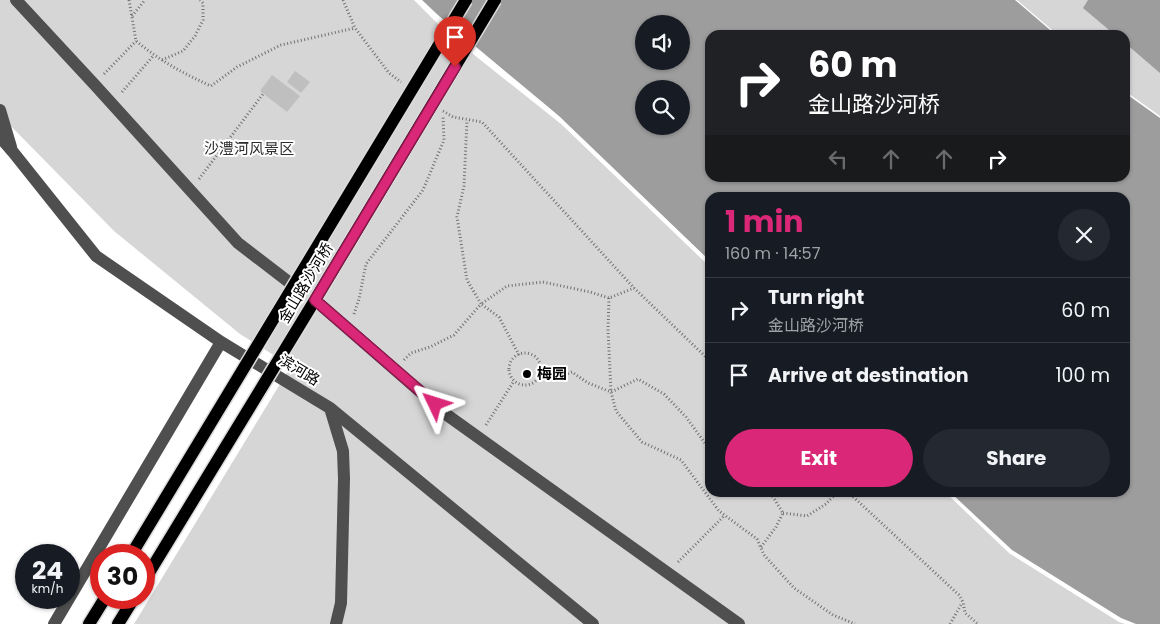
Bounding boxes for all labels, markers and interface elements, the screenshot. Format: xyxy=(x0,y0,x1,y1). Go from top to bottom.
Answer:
map controls xyxy=(635,15,690,135)
button: sound xyxy=(635,15,690,70)
pin xyxy=(434,16,476,67)
icon: arrive xyxy=(441,23,469,51)
text: 60 m xyxy=(808,40,898,89)
icon: right xyxy=(725,50,790,115)
button: search xyxy=(635,80,690,135)
text: 金山路沙河桥 xyxy=(808,89,940,120)
park label: 沙澧河风景区 xyxy=(204,138,294,159)
icon: left xyxy=(824,145,852,173)
icon: ahead xyxy=(877,145,905,173)
icon: ahead xyxy=(930,145,958,173)
icon: right xyxy=(983,145,1011,173)
text: 1 min xyxy=(725,200,803,243)
button: close xyxy=(1058,209,1110,261)
street label: 金山路沙河桥 xyxy=(273,239,338,327)
text: 160 m · 14:57 xyxy=(725,242,820,265)
text: Turn right xyxy=(768,284,864,311)
icon: right xyxy=(725,296,753,324)
text: 60 m xyxy=(1061,297,1110,324)
text: 金山路沙河桥 xyxy=(768,314,864,337)
street label: 滨河路 xyxy=(275,349,324,390)
icon: arrive xyxy=(725,361,753,389)
text: Arrive at destination xyxy=(768,362,969,389)
text: 100 m xyxy=(1055,362,1110,389)
place label: 梅园 xyxy=(537,363,567,384)
marker: 梅园 xyxy=(521,368,533,380)
position arrow xyxy=(408,377,460,429)
button: Exit xyxy=(725,429,913,487)
button: Share xyxy=(923,429,1110,487)
speed limit sign: 30 xyxy=(90,544,155,609)
text: 24 xyxy=(32,553,63,588)
text: km/h xyxy=(32,580,63,597)

